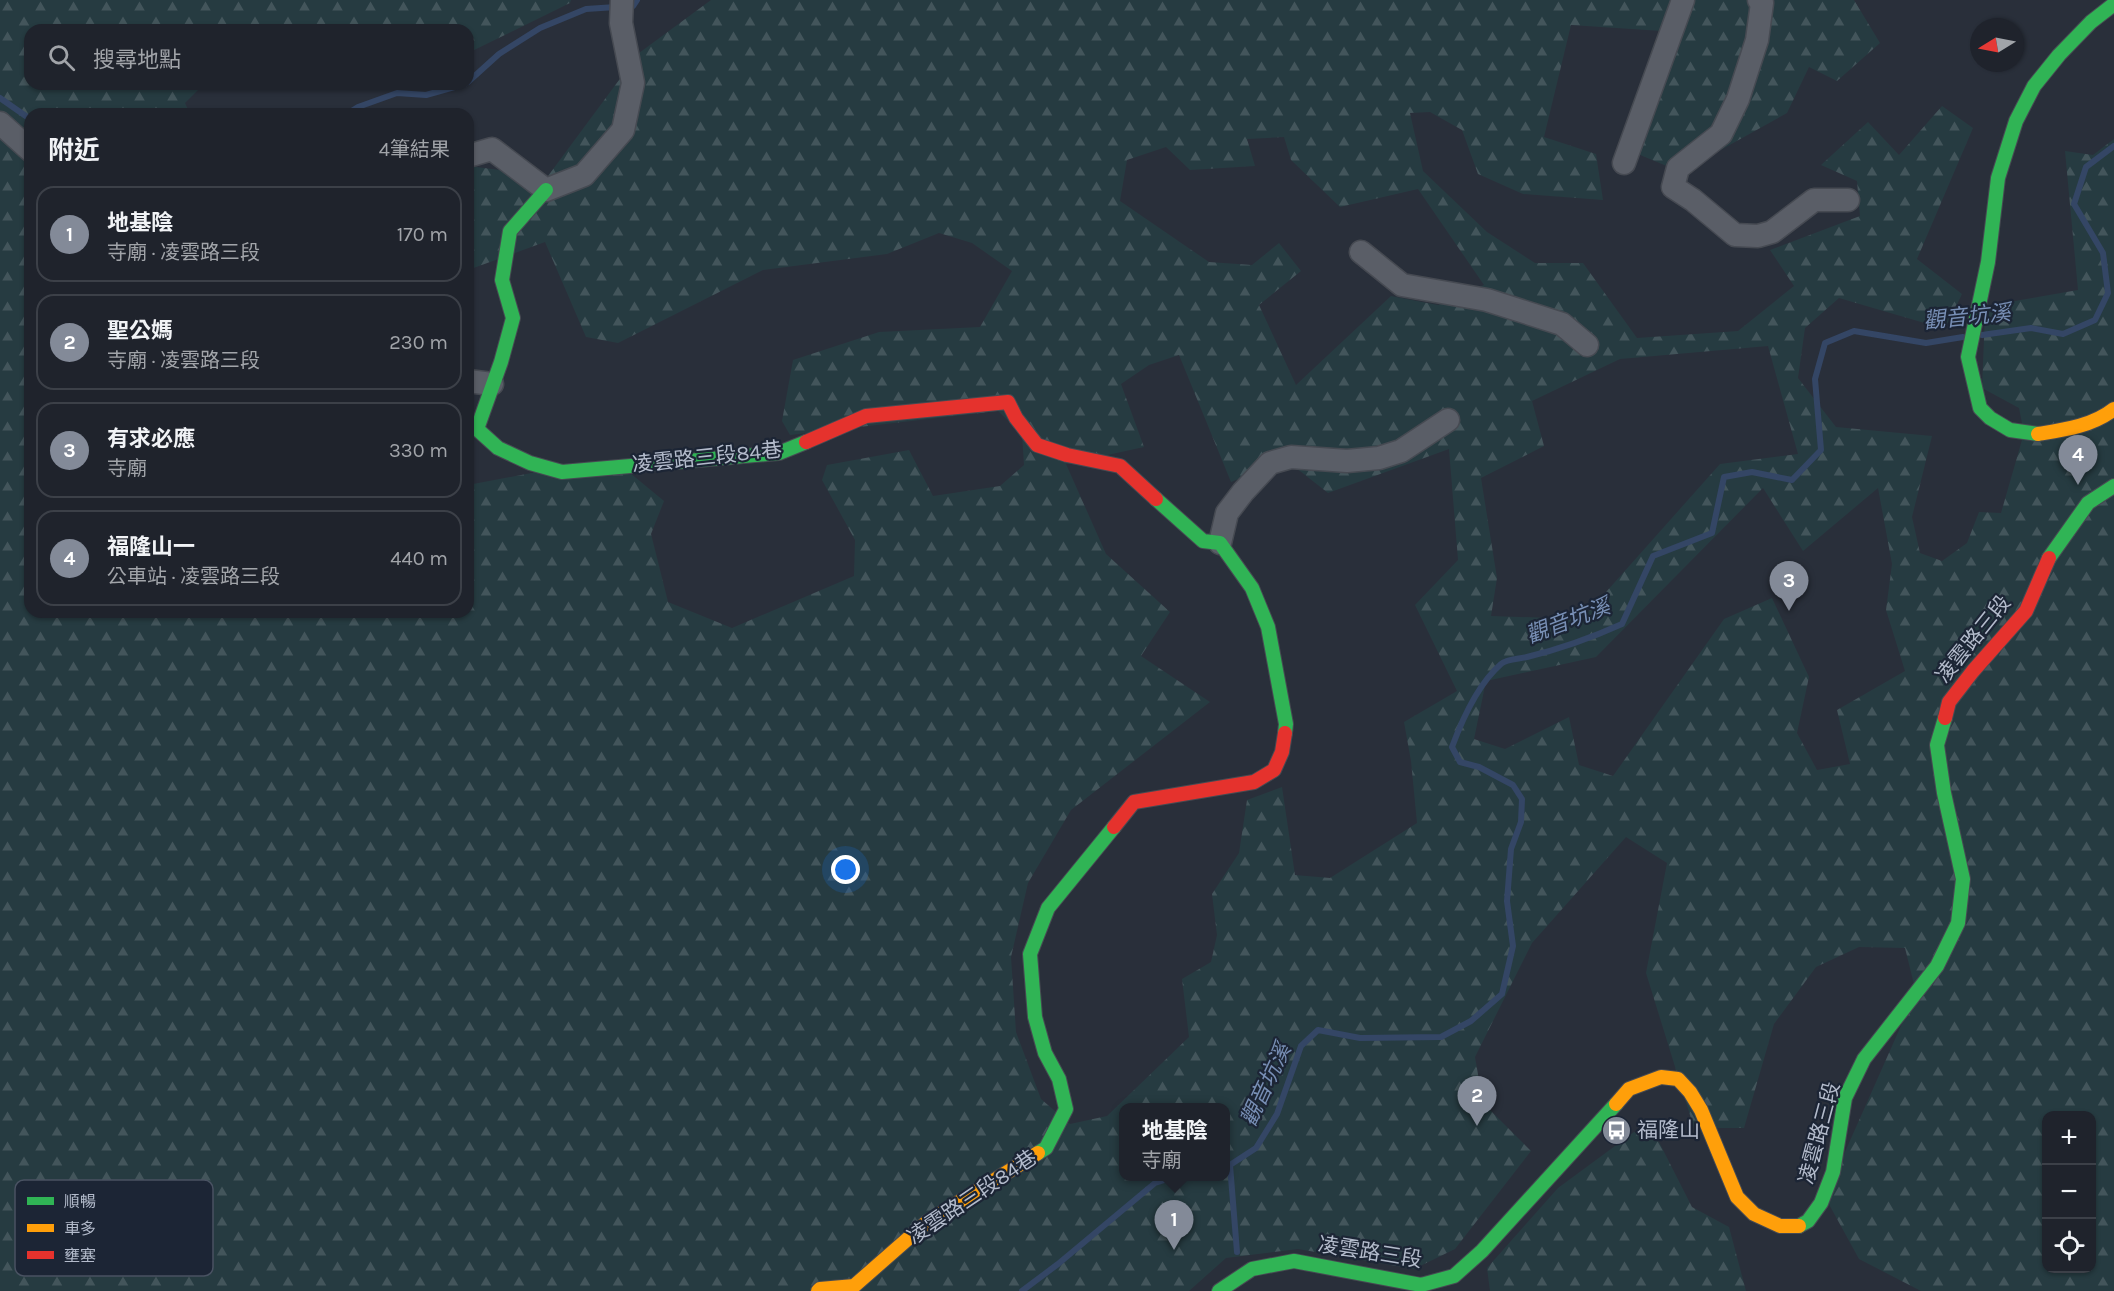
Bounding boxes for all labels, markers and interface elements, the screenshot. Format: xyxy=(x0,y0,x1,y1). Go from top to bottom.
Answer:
north arrow xyxy=(1970,18,2024,72)
search box xyxy=(24,24,474,90)
icon: search xyxy=(45,41,78,74)
text: 搜尋地點 xyxy=(93,47,181,73)
text: 附近 xyxy=(48,135,100,166)
text: 4筆結果 xyxy=(379,138,450,161)
text: 地基陰 xyxy=(107,210,173,236)
text: 1 xyxy=(66,223,73,246)
text: 170 m xyxy=(397,223,448,246)
text: 寺廟 · 凌雲路三段 xyxy=(107,241,260,264)
water label: 觀音坑溪 xyxy=(1922,299,2015,335)
text: 聖公媽 xyxy=(107,318,173,344)
text: 2 xyxy=(63,331,76,354)
text: 230 m xyxy=(389,331,448,354)
text: 寺廟 · 凌雲路三段 xyxy=(107,349,260,372)
text: 有求必應 xyxy=(107,426,195,452)
pin: 4 xyxy=(2058,436,2098,485)
street label: 凌雲路三段84巷 xyxy=(631,437,783,477)
text: 3 xyxy=(63,439,76,462)
text: 330 m xyxy=(389,439,448,462)
text: 寺廟 xyxy=(107,457,147,480)
text: 福隆山一 xyxy=(107,534,195,560)
text: 4 xyxy=(64,547,75,570)
text: 440 m xyxy=(390,547,448,570)
pin: 3 xyxy=(1770,562,1808,611)
text: 公車站 · 凌雲路三段 xyxy=(107,565,280,588)
street label: 凌雲路三段 xyxy=(1931,591,2015,687)
water label: 觀音坑溪 xyxy=(1522,592,1617,649)
your location xyxy=(831,855,860,884)
water label: 觀音坑溪 xyxy=(1236,1037,1298,1130)
pin: 2 xyxy=(1458,1076,1496,1126)
street label: 凌雲路三段 xyxy=(1794,1079,1844,1187)
popup xyxy=(1119,1103,1230,1181)
map controls xyxy=(2042,1111,2096,1273)
button: + xyxy=(2042,1111,2096,1165)
bus stop icon: 福隆山 xyxy=(1600,1114,1632,1146)
text: 地基陰 xyxy=(1141,1118,1208,1144)
place label: 福隆山 xyxy=(1637,1118,1700,1142)
street label: 凌雲路三段84巷 xyxy=(903,1145,1041,1249)
text: 寺廟 xyxy=(1141,1149,1181,1172)
button: − xyxy=(2042,1165,2096,1219)
legend xyxy=(15,1180,213,1276)
text: 順暢 xyxy=(64,1192,96,1211)
pin: 1 xyxy=(1154,1200,1194,1250)
text: 車多 xyxy=(64,1219,96,1238)
button: locate xyxy=(2042,1219,2096,1273)
street label: 凌雲路三段 xyxy=(1316,1232,1424,1272)
text: 壅塞 xyxy=(64,1246,96,1265)

